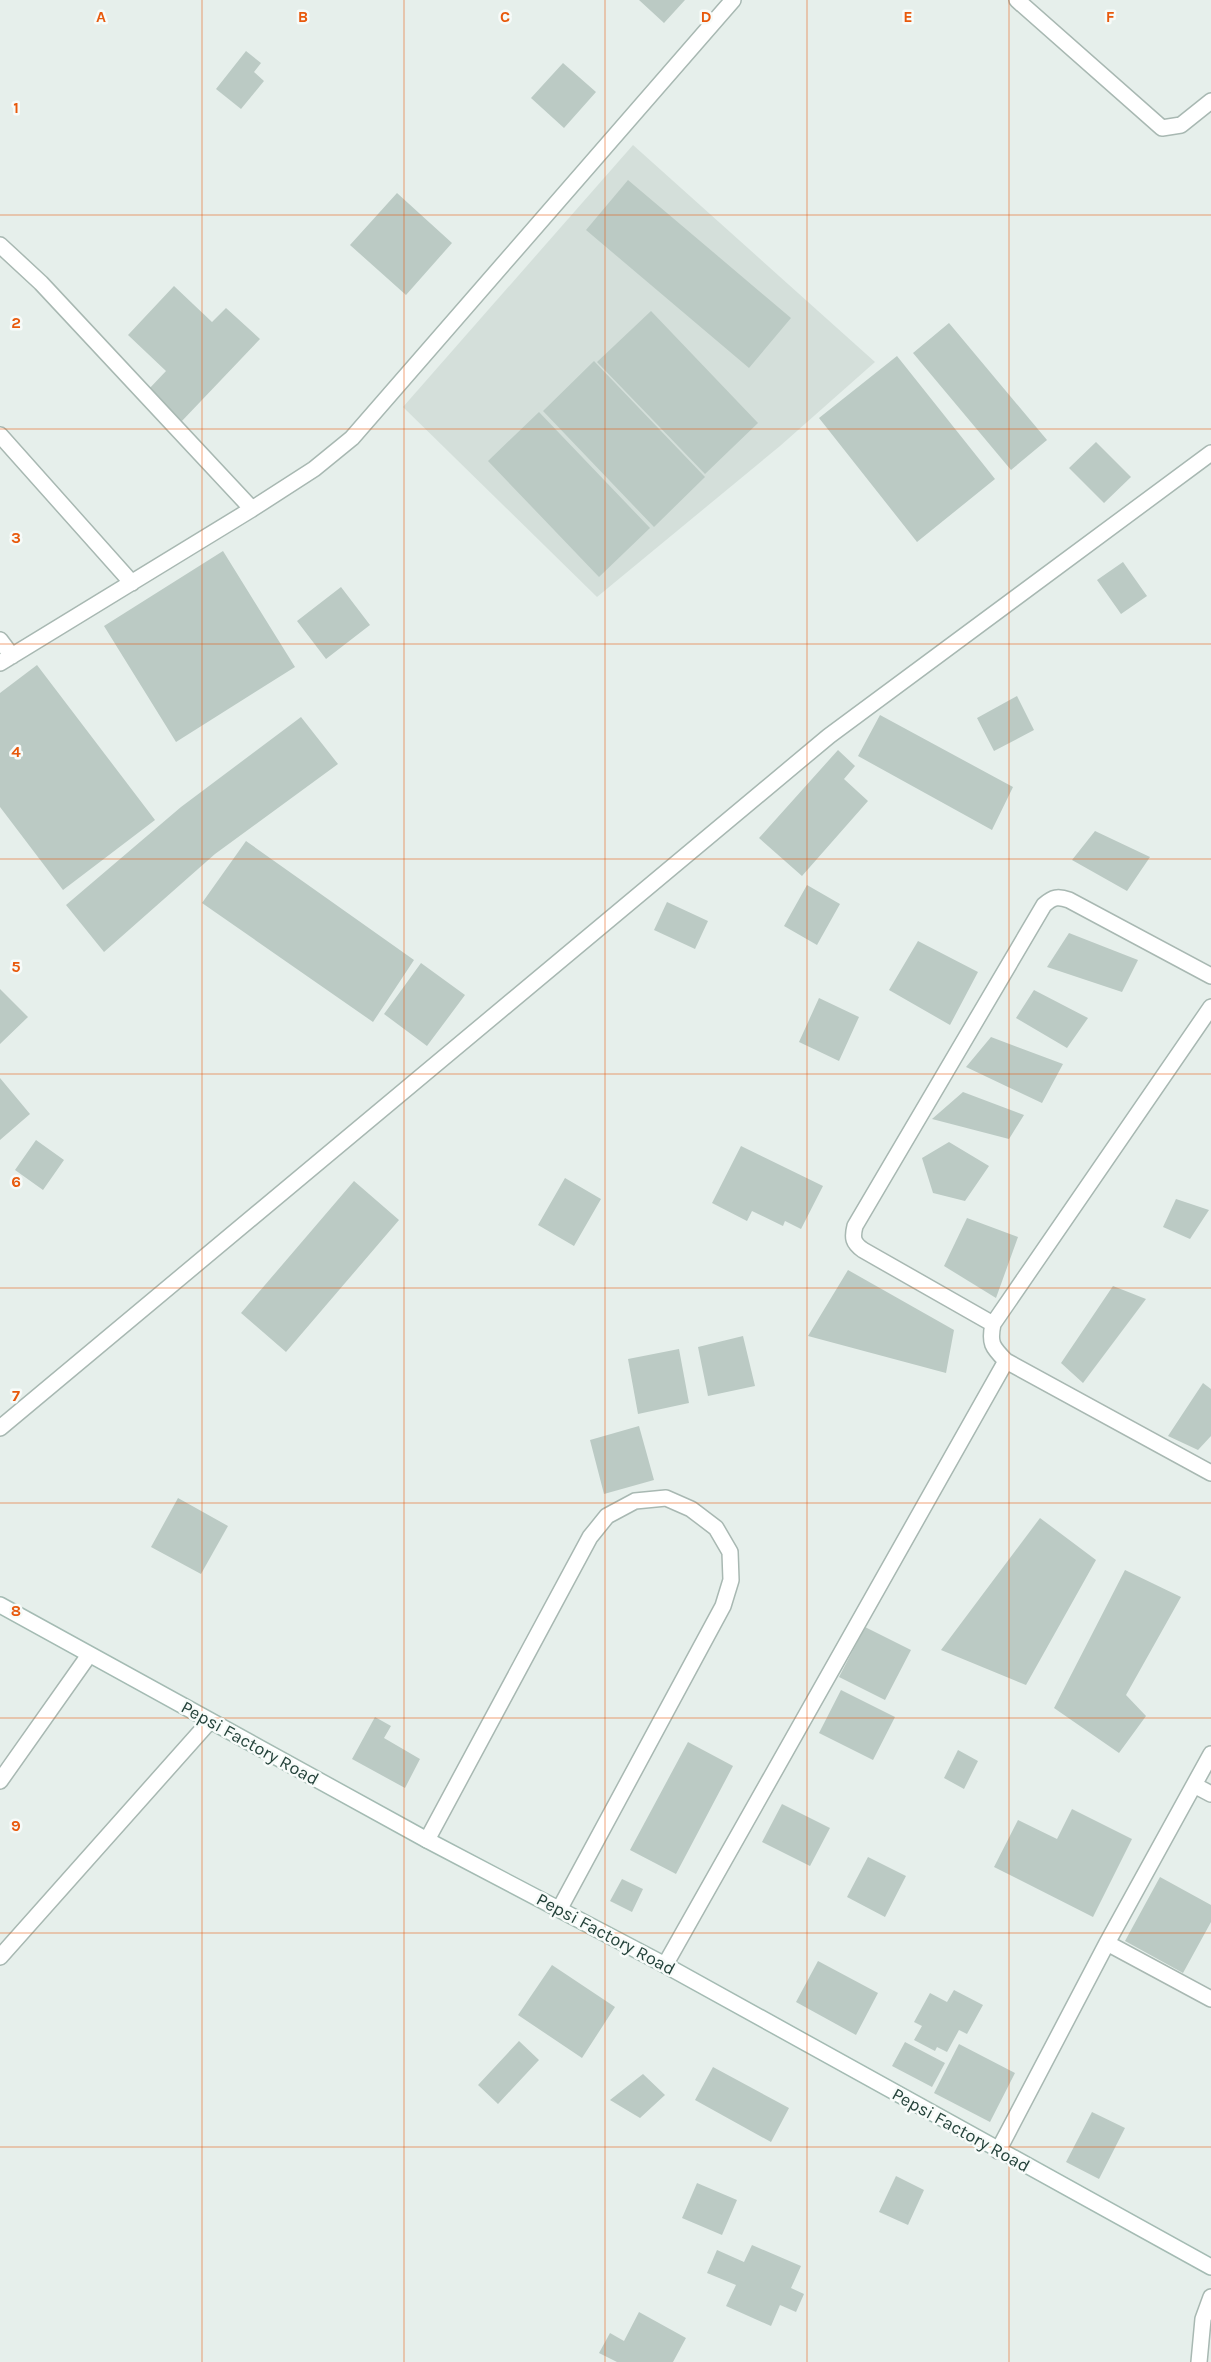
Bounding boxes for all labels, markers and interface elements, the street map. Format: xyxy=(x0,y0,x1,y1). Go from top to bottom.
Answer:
text: A xyxy=(96,7,106,26)
text: B xyxy=(298,7,308,26)
text: C xyxy=(500,7,510,26)
text: D xyxy=(701,7,712,26)
text: E xyxy=(903,7,913,26)
text: F xyxy=(1106,7,1115,26)
text: 1 xyxy=(13,98,19,117)
text: 2 xyxy=(11,313,21,332)
text: 3 xyxy=(11,528,21,547)
text: 4 xyxy=(11,742,21,761)
text: 5 xyxy=(11,957,21,976)
text: 6 xyxy=(11,1172,21,1191)
text: 7 xyxy=(12,1386,20,1405)
text: 8 xyxy=(11,1601,21,1620)
street label: Pepsi Factory Road xyxy=(177,1696,323,1790)
text: 9 xyxy=(11,1816,21,1835)
street label: Pepsi Factory Road xyxy=(533,1888,679,1980)
street label: Pepsi Factory Road xyxy=(888,2083,1034,2177)

